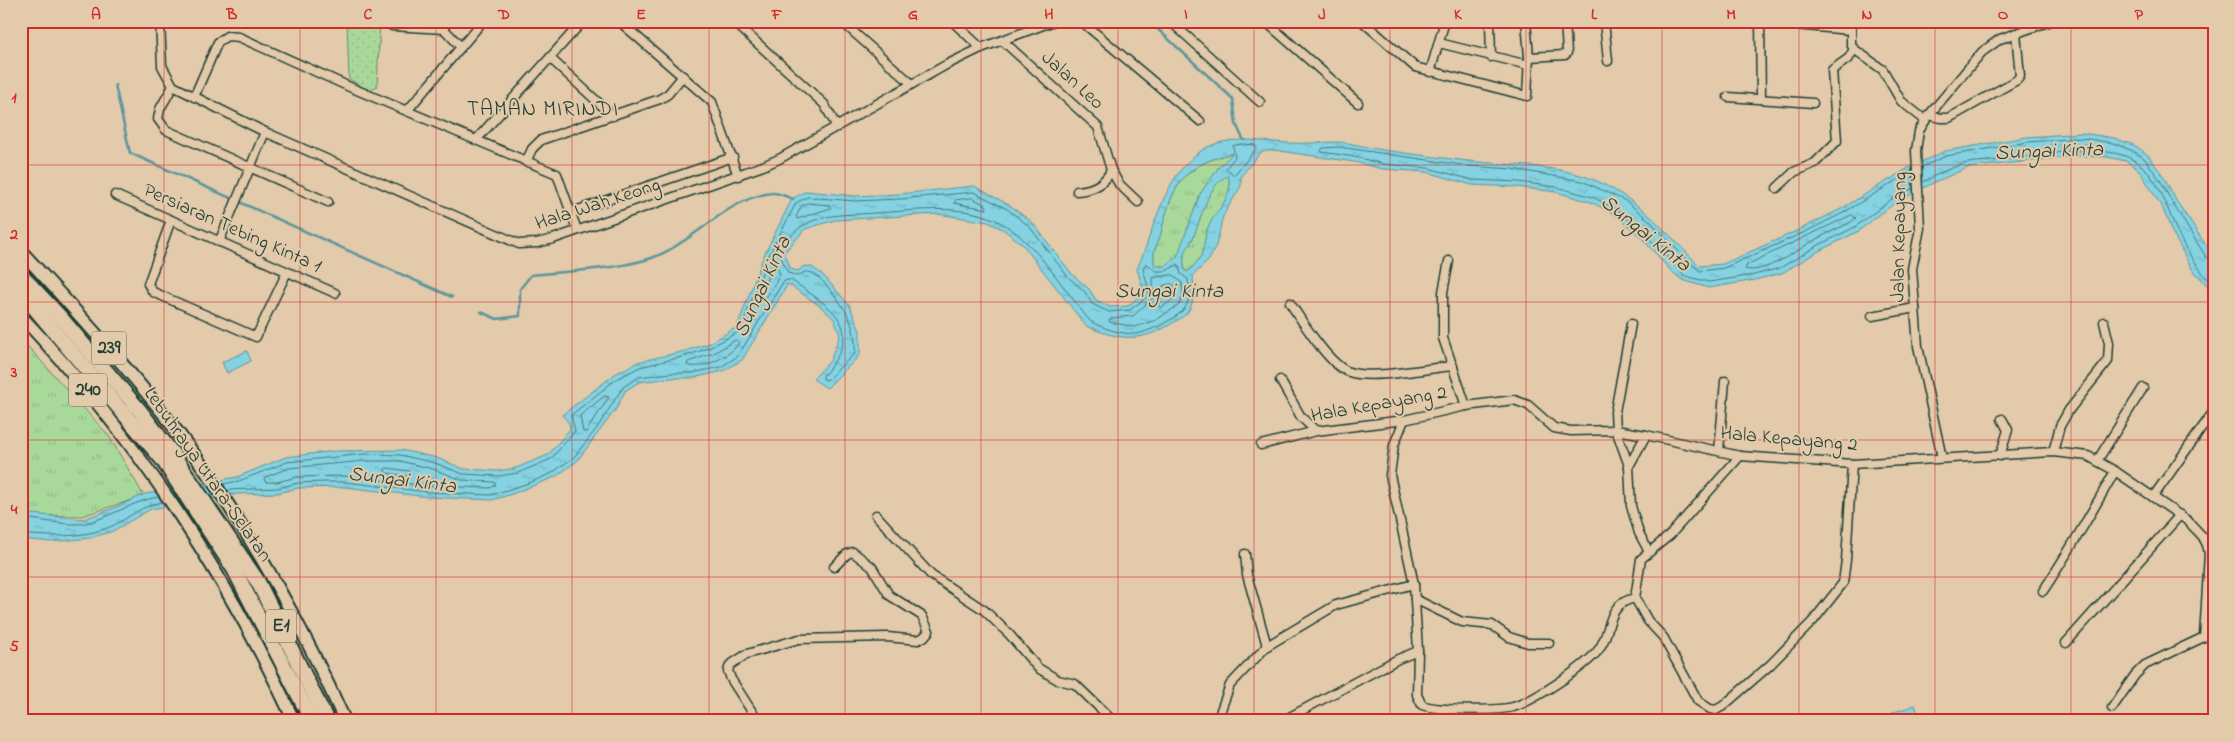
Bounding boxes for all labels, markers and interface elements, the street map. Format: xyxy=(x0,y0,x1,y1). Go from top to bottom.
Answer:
text: A xyxy=(91,3,101,27)
text: B xyxy=(226,3,238,27)
text: C xyxy=(364,3,373,27)
text: D xyxy=(497,3,510,27)
text: E xyxy=(636,3,646,27)
text: F xyxy=(771,3,783,27)
text: G xyxy=(908,3,918,27)
text: H xyxy=(1044,3,1054,27)
text: I xyxy=(1184,3,1188,27)
text: J xyxy=(1318,3,1326,27)
text: K xyxy=(1454,3,1463,27)
text: L xyxy=(1591,3,1598,27)
text: M xyxy=(1726,3,1736,27)
text: N xyxy=(1862,3,1873,27)
text: O xyxy=(1998,3,2009,27)
text: P xyxy=(2135,3,2144,27)
street label: Jalan Leo xyxy=(1034,45,1110,117)
text: 1 xyxy=(11,86,17,110)
district label: TAMAN MIRINDI xyxy=(467,95,619,125)
water label: Sungai Kinta xyxy=(1994,135,2104,170)
street label: Hala Wah Keong xyxy=(532,171,665,240)
street label: Jalan Kepayang xyxy=(1884,171,1917,303)
street label: Persiaran Tebing Kinta 1 xyxy=(138,177,326,282)
water label: Sungai Kinta xyxy=(1593,188,1697,281)
text: 2 xyxy=(9,223,18,247)
water label: Sungai Kinta xyxy=(727,231,801,343)
water label: Sungai Kinta xyxy=(1115,277,1224,308)
road number: 239 xyxy=(92,332,126,364)
text: 3 xyxy=(10,361,18,385)
road number: 240 xyxy=(69,374,107,406)
street label: Hala Kepayang 2 xyxy=(1309,379,1450,432)
street label: Lebuhraya Utara–Selatan xyxy=(135,381,279,569)
street label: Hala Kepayang 2 xyxy=(1719,420,1859,461)
water label: Sungai Kinta xyxy=(346,460,458,504)
text: 4 xyxy=(10,498,18,522)
road number: E1 xyxy=(266,610,296,642)
text: 5 xyxy=(9,635,19,659)

